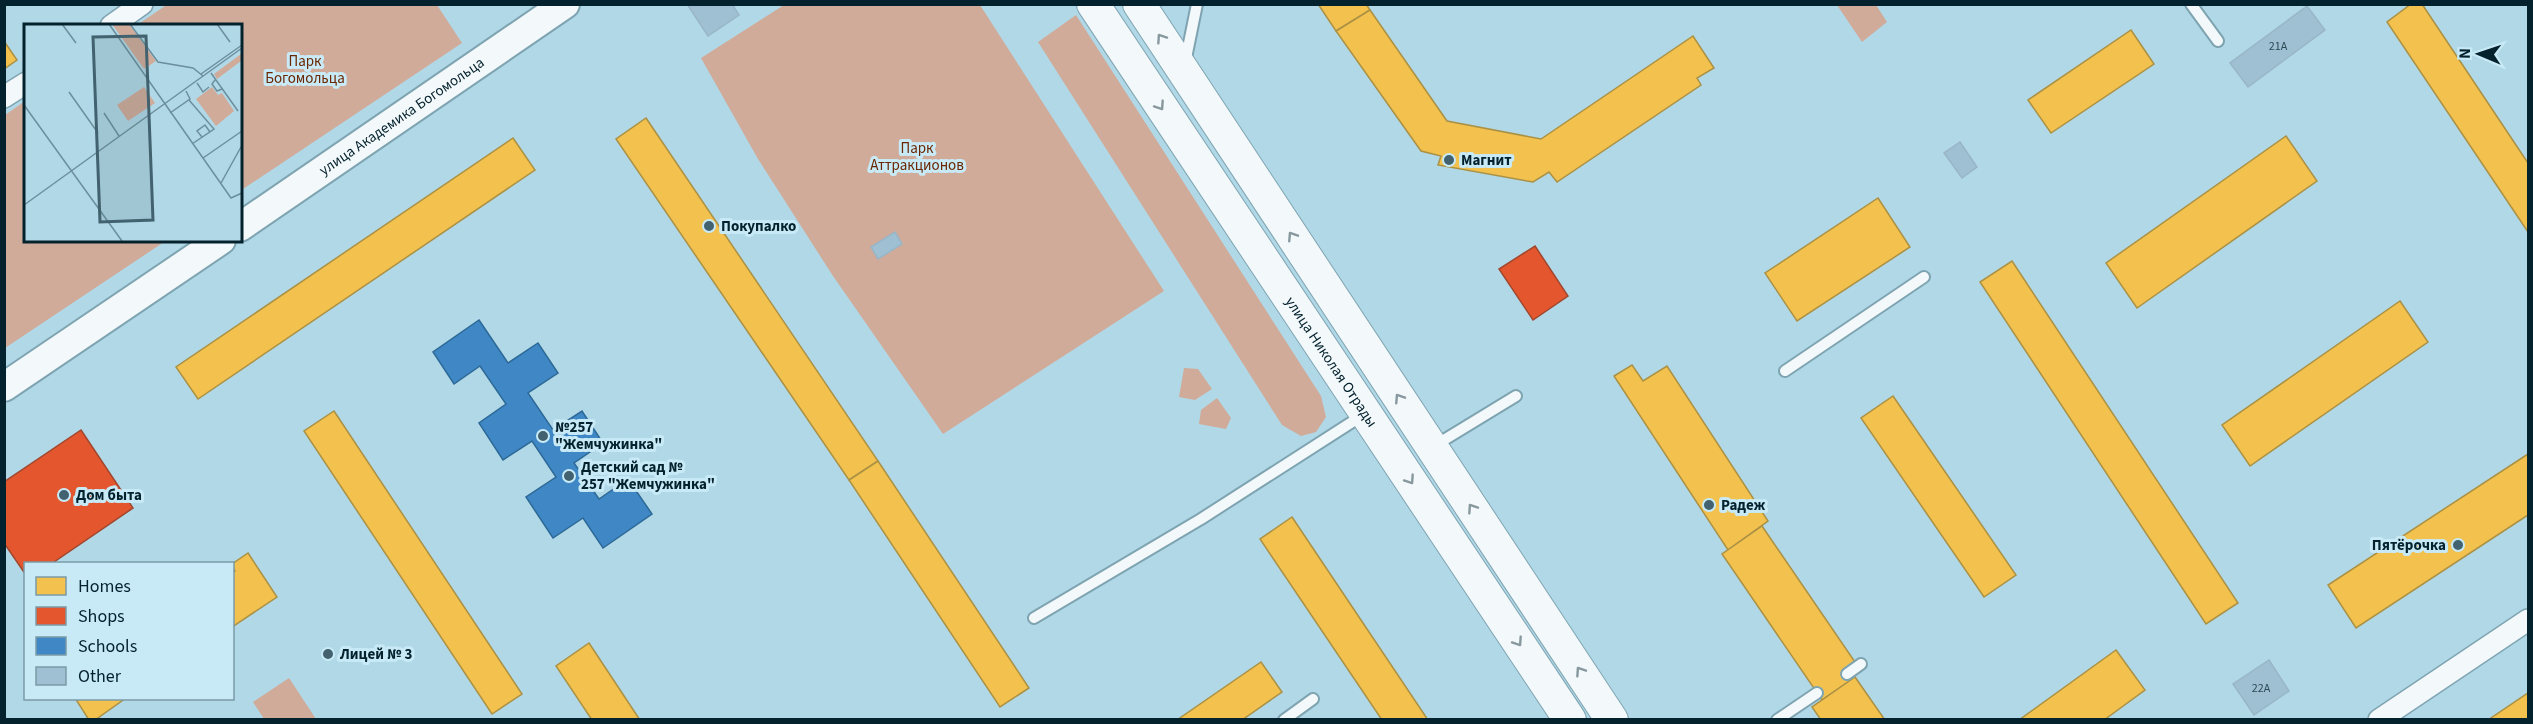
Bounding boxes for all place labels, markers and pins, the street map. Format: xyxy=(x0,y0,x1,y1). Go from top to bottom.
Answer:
place label: Магнит xyxy=(1461,150,1512,171)
marker: Магнит xyxy=(1442,153,1456,167)
place label: Покупалко xyxy=(721,216,796,237)
marker: Покупалко xyxy=(702,219,716,233)
place label: №257 "Жемчужинка" xyxy=(555,417,662,455)
marker: №257 "Жемчужинка" xyxy=(536,429,550,443)
place label: Детский сад № 257 "Жемчужинка" xyxy=(581,457,715,495)
marker: Детский сад № 257 "Жемчужинка" xyxy=(562,469,576,483)
place label: Дом быта xyxy=(76,485,142,506)
marker: Дом быта xyxy=(57,488,71,502)
place label: Радеж xyxy=(1721,495,1766,516)
marker: Радеж xyxy=(1702,498,1716,512)
place label: Пятёрочка xyxy=(2372,535,2446,556)
marker: Пятёрочка xyxy=(2451,538,2465,552)
place label: Лицей № 3 xyxy=(339,644,413,665)
marker: Лицей № 3 xyxy=(321,647,335,661)

